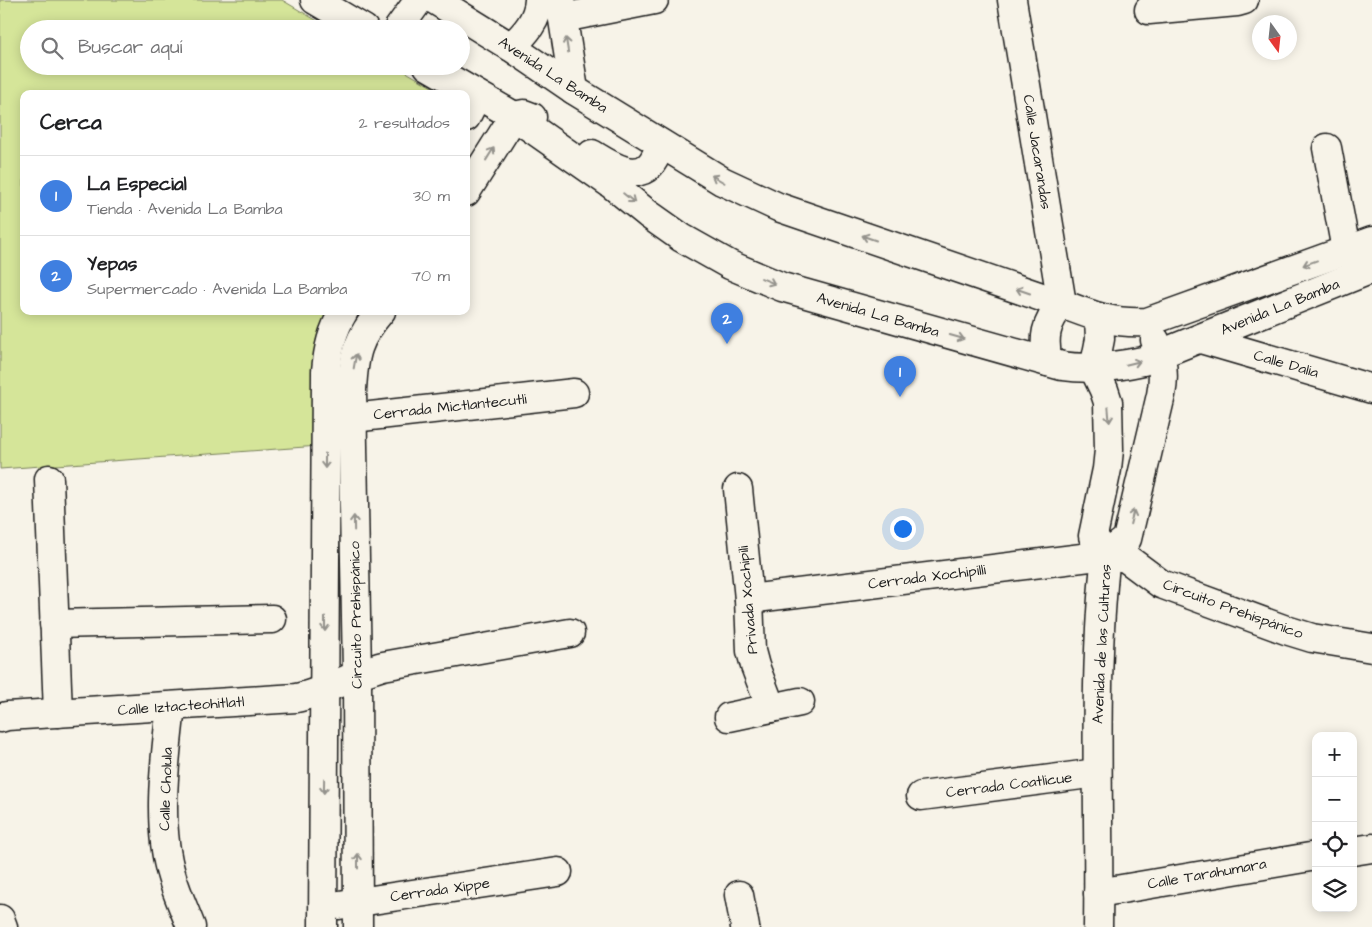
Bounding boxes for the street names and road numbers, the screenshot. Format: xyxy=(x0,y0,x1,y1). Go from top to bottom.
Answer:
street label: Avenida La Bamba xyxy=(494,32,612,118)
street label: Calle Jacarandas xyxy=(1018,93,1057,211)
street label: Avenida La Bamba xyxy=(1217,273,1343,340)
street label: Avenida La Bamba xyxy=(814,287,942,343)
street label: Calle Dalia xyxy=(1251,345,1321,383)
street label: Cerrada Mictlantecutli xyxy=(372,388,528,425)
street label: Circuito Prehispánico xyxy=(344,540,368,689)
street label: Privada Xochipili xyxy=(733,544,763,655)
street label: Cerrada Xochipilli xyxy=(867,559,988,595)
street label: Avenida de las Culturas xyxy=(1087,563,1117,724)
street label: Circuito Prehispánico xyxy=(1160,574,1307,644)
street label: Calle Iztacteohitlatl xyxy=(117,691,245,721)
street label: Calle Cholula xyxy=(154,747,178,831)
street label: Cerrada Coatlicue xyxy=(945,767,1073,803)
street label: Calle Tarahumara xyxy=(1146,853,1268,895)
street label: Cerrada Xippe xyxy=(389,873,491,907)

